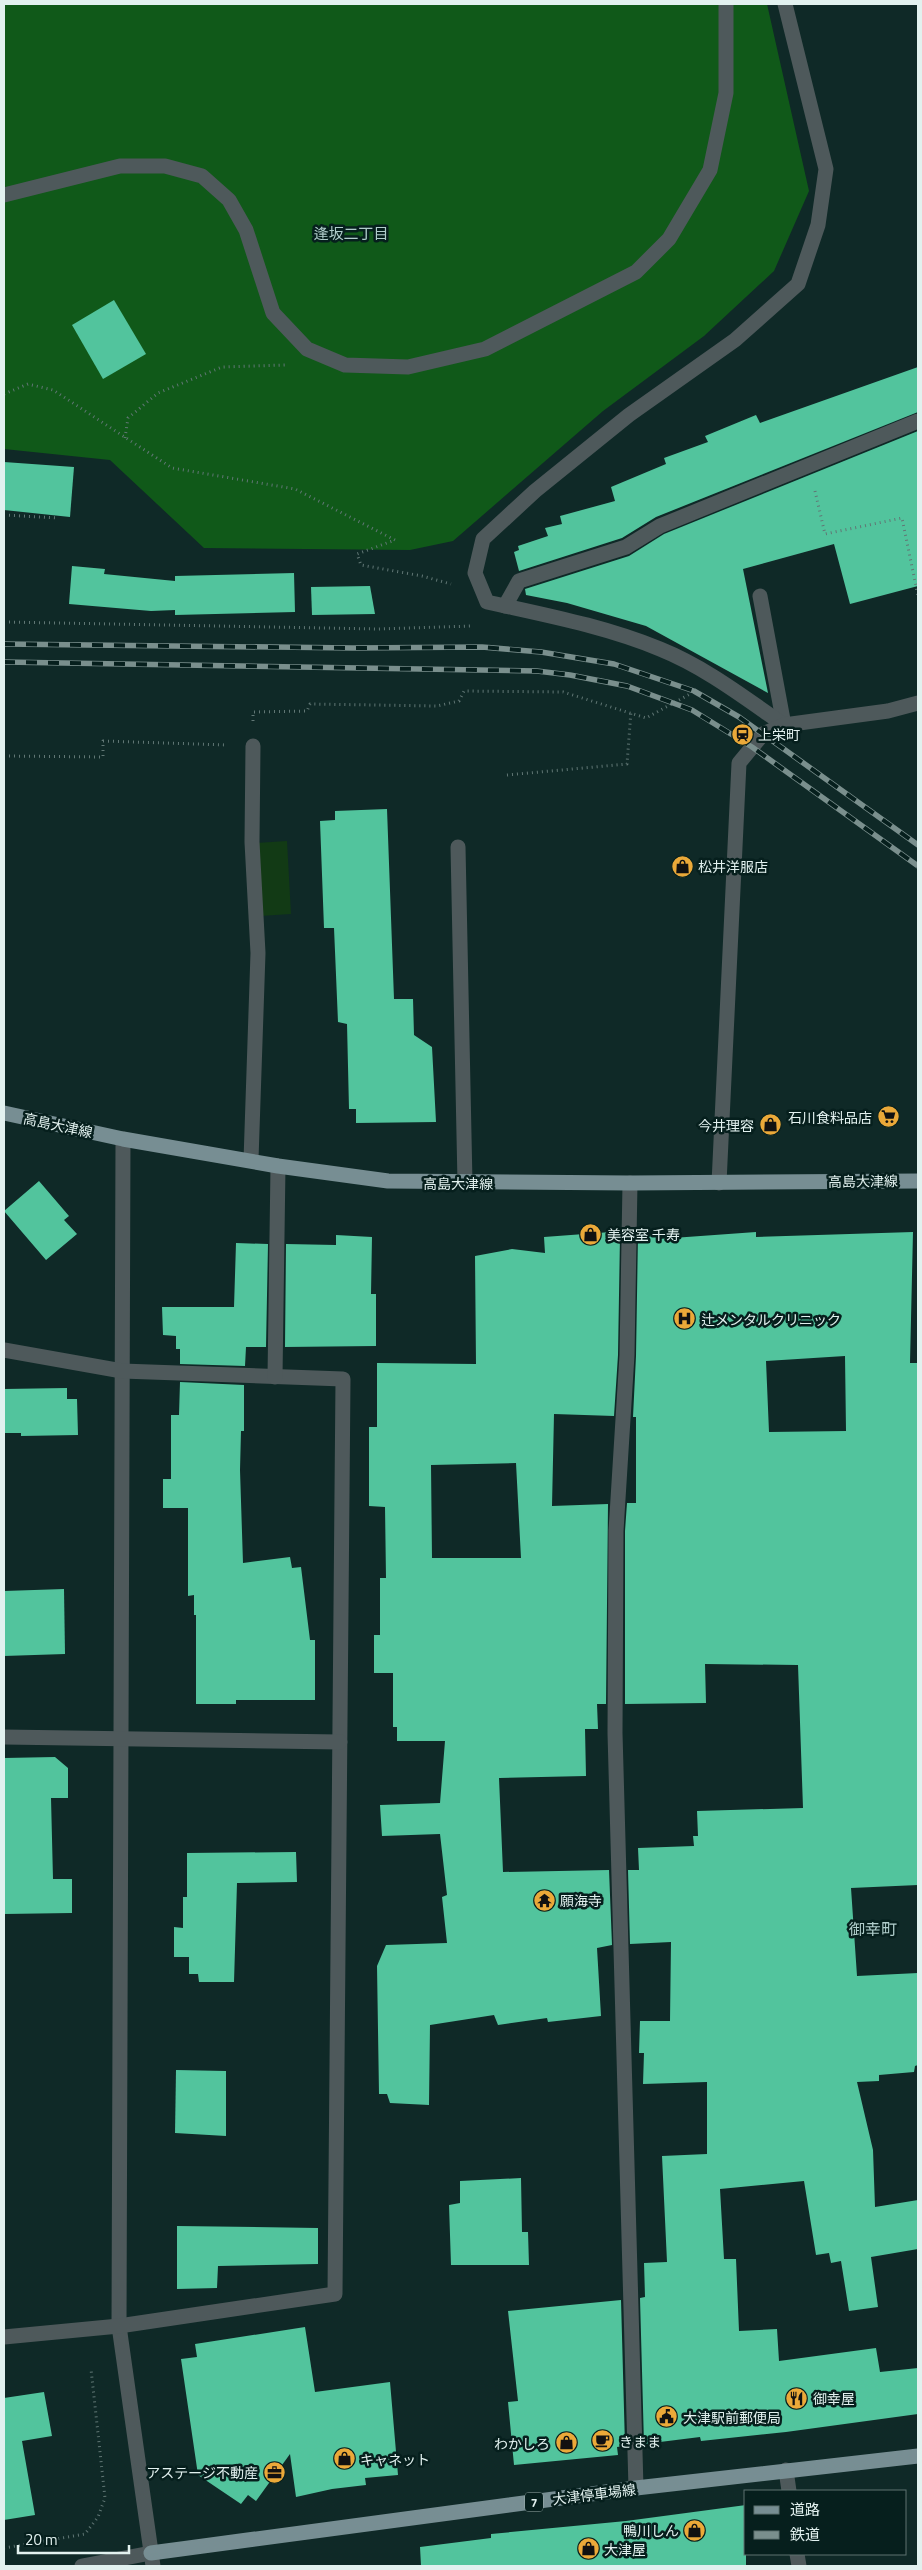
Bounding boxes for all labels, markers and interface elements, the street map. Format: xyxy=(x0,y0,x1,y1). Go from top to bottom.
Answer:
district label: 逢坂二丁目 xyxy=(313,222,389,245)
station icon: 上栄町 xyxy=(730,722,754,746)
place label: 上栄町 xyxy=(758,724,800,745)
shop icon: 松井洋服店 xyxy=(670,854,694,878)
place label: 松井洋服店 xyxy=(698,856,768,877)
supermarket icon: 石川食料品店 xyxy=(876,1105,900,1129)
street label: 高島大津線 xyxy=(22,1107,94,1143)
place label: 石川食料品店 xyxy=(788,1107,872,1128)
shop icon: 今井理容 xyxy=(758,1113,782,1137)
place label: 今井理容 xyxy=(698,1115,754,1136)
street label: 高島大津線 xyxy=(828,1170,898,1192)
street label: 高島大津線 xyxy=(423,1173,493,1194)
shop icon: 美容室 千寿 xyxy=(579,1222,603,1246)
place label: 美容室 千寿 xyxy=(607,1224,680,1245)
hospital icon: 辻メンタルクリニック xyxy=(673,1307,697,1331)
place label: 辻メンタルクリニック xyxy=(701,1309,841,1330)
temple icon: 願海寺 xyxy=(532,1888,556,1912)
place label: 願海寺 xyxy=(560,1890,602,1911)
district label: 御幸町 xyxy=(849,1917,897,1941)
restaurant icon: 御幸屋 xyxy=(785,2386,809,2410)
place label: 御幸屋 xyxy=(813,2388,855,2409)
public building icon: 大津駅前郵便局 xyxy=(655,2405,679,2429)
place label: 大津駅前郵便局 xyxy=(683,2407,781,2428)
cafe icon: きまま xyxy=(591,2429,615,2453)
shop icon: わかしろ xyxy=(554,2431,578,2455)
place label: きまま xyxy=(619,2431,661,2452)
place label: わかしろ xyxy=(494,2433,550,2454)
shop icon: キャネット xyxy=(332,2447,356,2471)
place label: キャネット xyxy=(360,2449,430,2470)
office icon: アステージ不動産 xyxy=(262,2460,286,2484)
place label: アステージ不動産 xyxy=(146,2462,258,2483)
street label: 大津停車場線 xyxy=(551,2478,637,2510)
legend xyxy=(744,2490,907,2555)
road number: 7 xyxy=(525,2492,543,2512)
text: 道路 xyxy=(790,2498,820,2521)
shop icon: 鴨川しん xyxy=(683,2518,707,2542)
place label: 鴨川しん xyxy=(623,2520,679,2541)
scale bar xyxy=(18,2522,129,2554)
text: 鉄道 xyxy=(790,2523,820,2546)
text: 20 m xyxy=(25,2528,58,2551)
shop icon: 大津屋 xyxy=(576,2537,600,2561)
place label: 大津屋 xyxy=(604,2539,646,2560)

